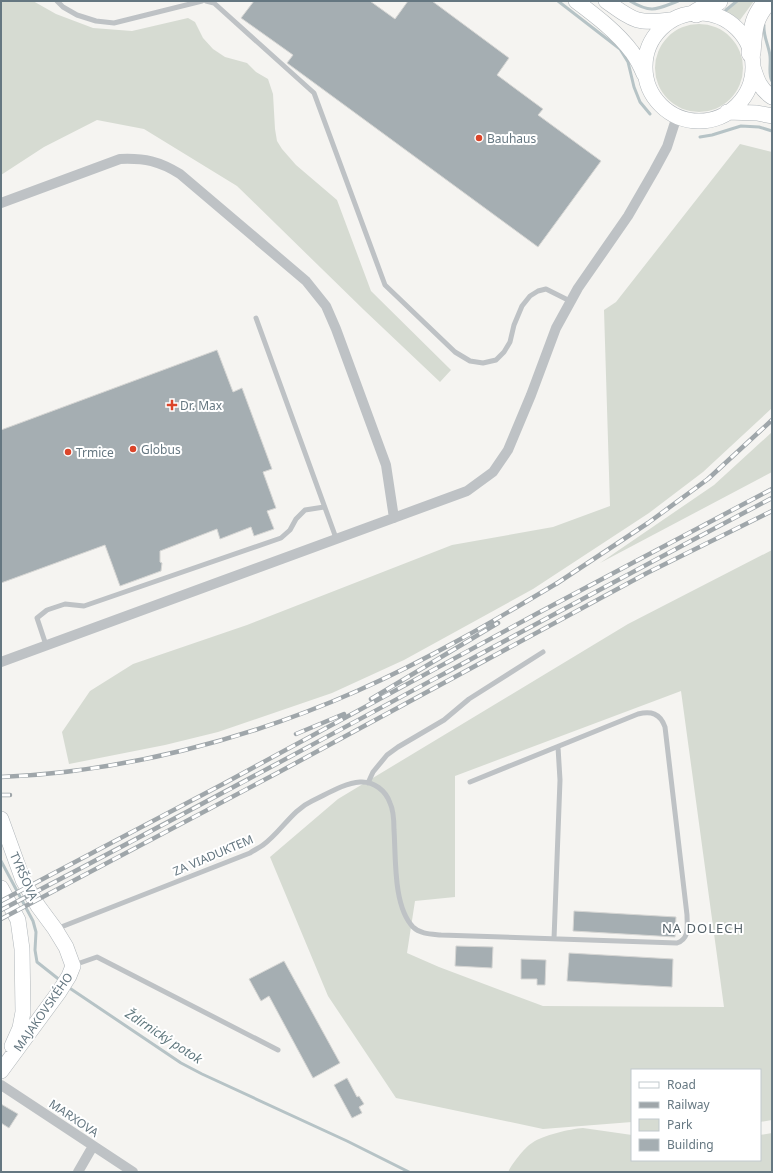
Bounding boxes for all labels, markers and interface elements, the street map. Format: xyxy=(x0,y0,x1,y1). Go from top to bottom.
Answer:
place label: Bauhaus xyxy=(487,130,537,147)
marker: Bauhaus xyxy=(474,133,484,143)
place label: Dr. Max xyxy=(180,397,223,414)
marker: Dr. Max xyxy=(167,400,177,410)
place label: Globus xyxy=(141,441,181,458)
place label: Trmice xyxy=(76,444,114,461)
marker: Globus xyxy=(128,444,138,454)
marker: Trmice xyxy=(63,447,73,457)
street label: ZA VIADUKTEM xyxy=(170,830,256,880)
street label: TYRŠOVA xyxy=(6,849,42,903)
district label: NA DOLECH xyxy=(662,919,744,937)
street label: MAJAKOVSKÉHO xyxy=(9,969,77,1055)
water label: Ždírnický potok xyxy=(121,1004,206,1068)
legend xyxy=(631,1069,761,1161)
text: Road xyxy=(667,1076,696,1093)
street label: MARXOVA xyxy=(46,1095,102,1141)
text: Railway xyxy=(667,1096,711,1113)
text: Park xyxy=(667,1116,693,1133)
text: Building xyxy=(667,1136,714,1153)

